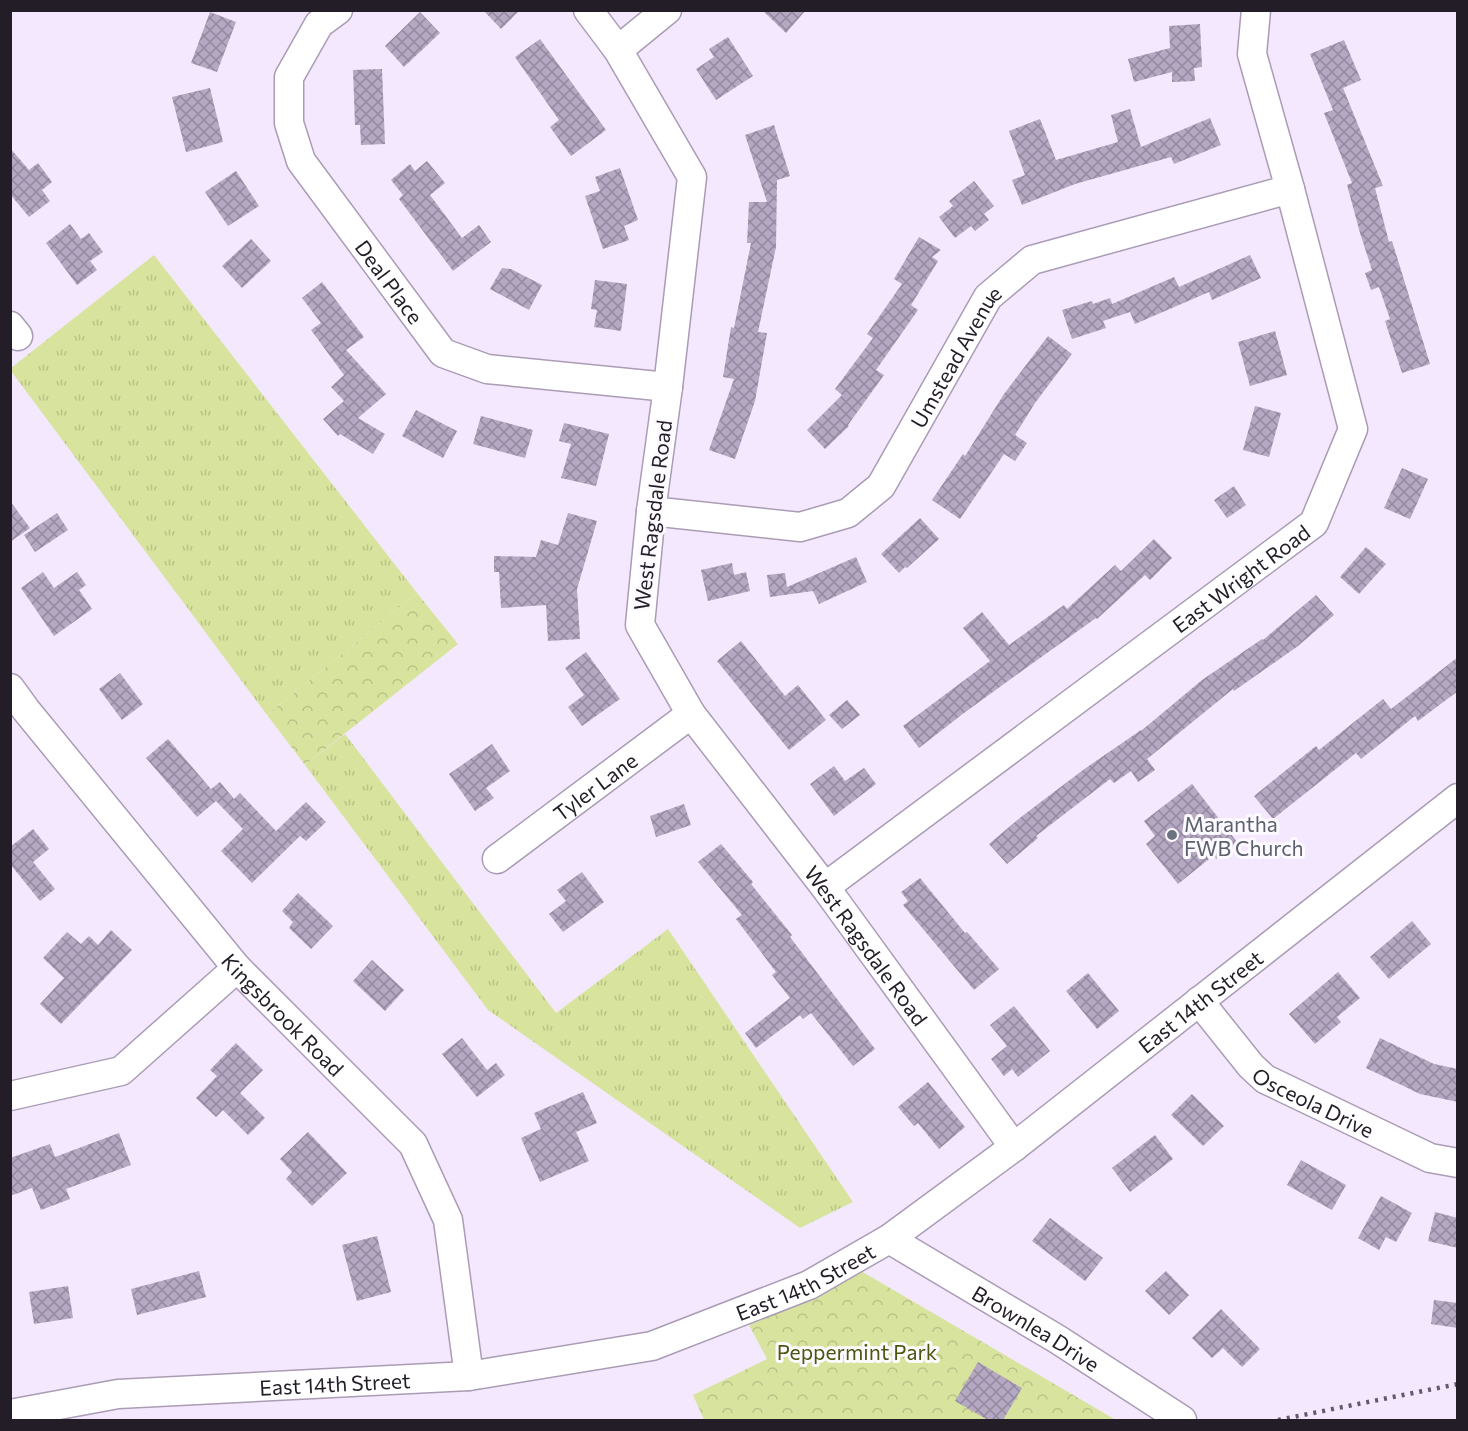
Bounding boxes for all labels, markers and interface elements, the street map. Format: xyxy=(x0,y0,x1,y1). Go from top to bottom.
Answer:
street label: Deal Place xyxy=(351,235,429,328)
street label: Umstead Avenue xyxy=(904,280,1005,432)
street label: West Ragsdale Road xyxy=(628,418,676,612)
street label: East Wright Road xyxy=(1167,518,1314,637)
street label: Tyler Lane xyxy=(548,747,641,825)
place label: Marantha FWB Church xyxy=(1184,811,1304,860)
marker: Marantha FWB Church xyxy=(1165,828,1179,842)
street label: West Ragsdale Road xyxy=(800,860,934,1030)
street label: East 14th Street xyxy=(1133,944,1267,1058)
street label: Kingsbrook Road xyxy=(217,948,350,1081)
street label: Osceola Drive xyxy=(1247,1061,1378,1142)
street label: East 14th Street xyxy=(732,1238,879,1325)
street label: Brownlea Drive xyxy=(968,1279,1105,1376)
park label: Peppermint Park xyxy=(777,1339,937,1364)
street label: East 14th Street xyxy=(259,1367,411,1399)

